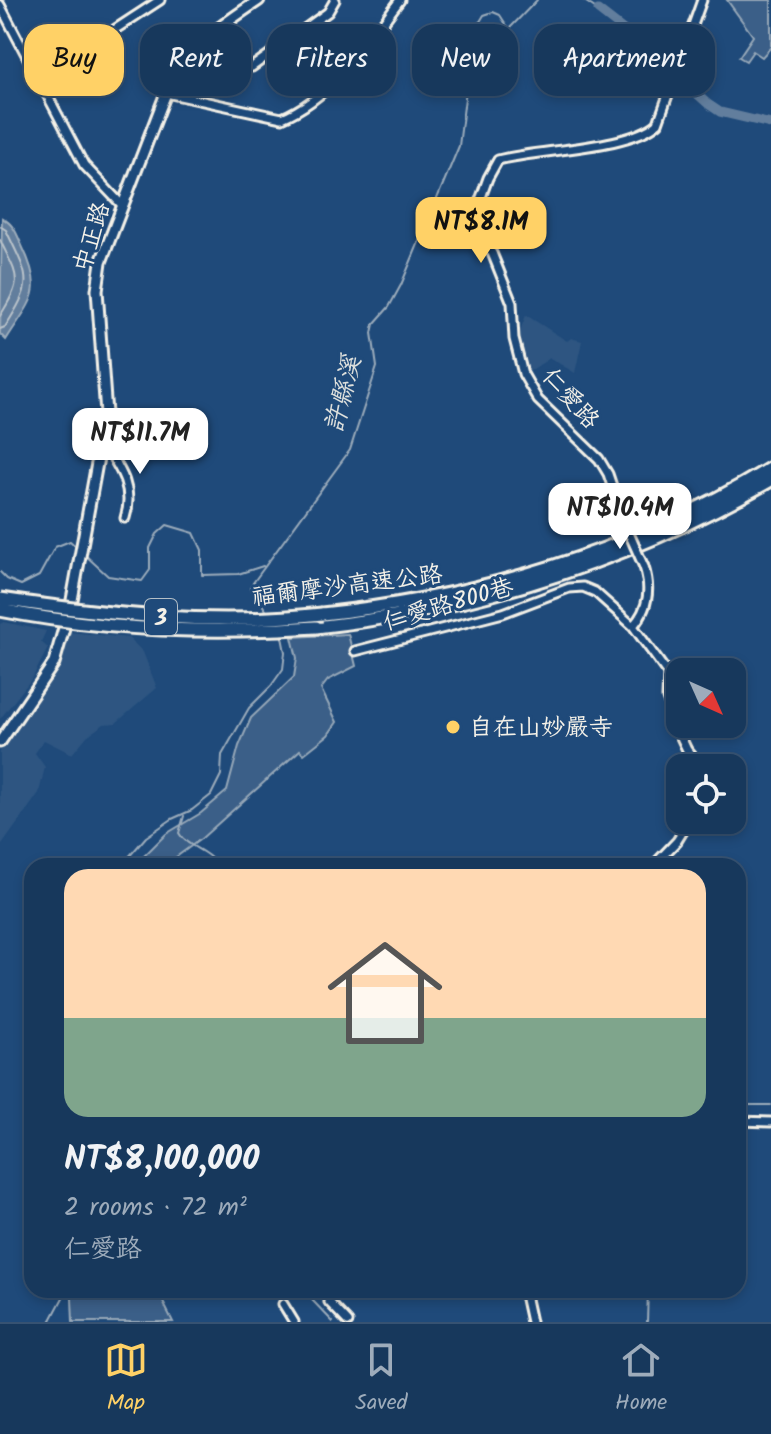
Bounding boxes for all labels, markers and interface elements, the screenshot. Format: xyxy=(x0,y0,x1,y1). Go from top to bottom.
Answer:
chip: Buy xyxy=(24,24,124,96)
chip: Rent xyxy=(140,24,251,96)
chip: Filters xyxy=(267,24,396,96)
chip: New xyxy=(412,24,518,96)
chip: Apartment xyxy=(534,24,715,96)
street label: 中正路 xyxy=(63,197,122,278)
pin: NT$8.1M xyxy=(407,197,555,265)
text: NT$8.1M xyxy=(434,202,528,244)
water label: 許縣溪 xyxy=(314,350,374,437)
street label: 仁愛路 xyxy=(531,359,608,439)
pin: NT$11.7M xyxy=(57,408,223,476)
text: NT$11.7M xyxy=(90,413,190,455)
pin: NT$10.4M xyxy=(537,483,703,551)
text: NT$10.4M xyxy=(566,488,674,530)
street label: 福爾摩沙高速公路 xyxy=(250,555,445,618)
street label: 仁愛路800巷 xyxy=(378,568,518,643)
road number: 3 xyxy=(145,599,177,635)
north arrow xyxy=(666,658,746,738)
map controls xyxy=(666,658,746,834)
place label: 自在山妙嚴寺 xyxy=(469,709,613,748)
marker: 自在山妙嚴寺 xyxy=(444,718,462,736)
button: locate xyxy=(666,754,746,834)
icon: home xyxy=(313,921,457,1065)
text: NT$8,100,000 xyxy=(64,1133,259,1187)
text: 2 rooms · 72 m² xyxy=(64,1187,247,1229)
text: 仁愛路 xyxy=(64,1229,142,1271)
tab: Map xyxy=(104,1338,148,1421)
tab: Saved xyxy=(355,1338,408,1421)
tab: Home xyxy=(615,1338,667,1421)

